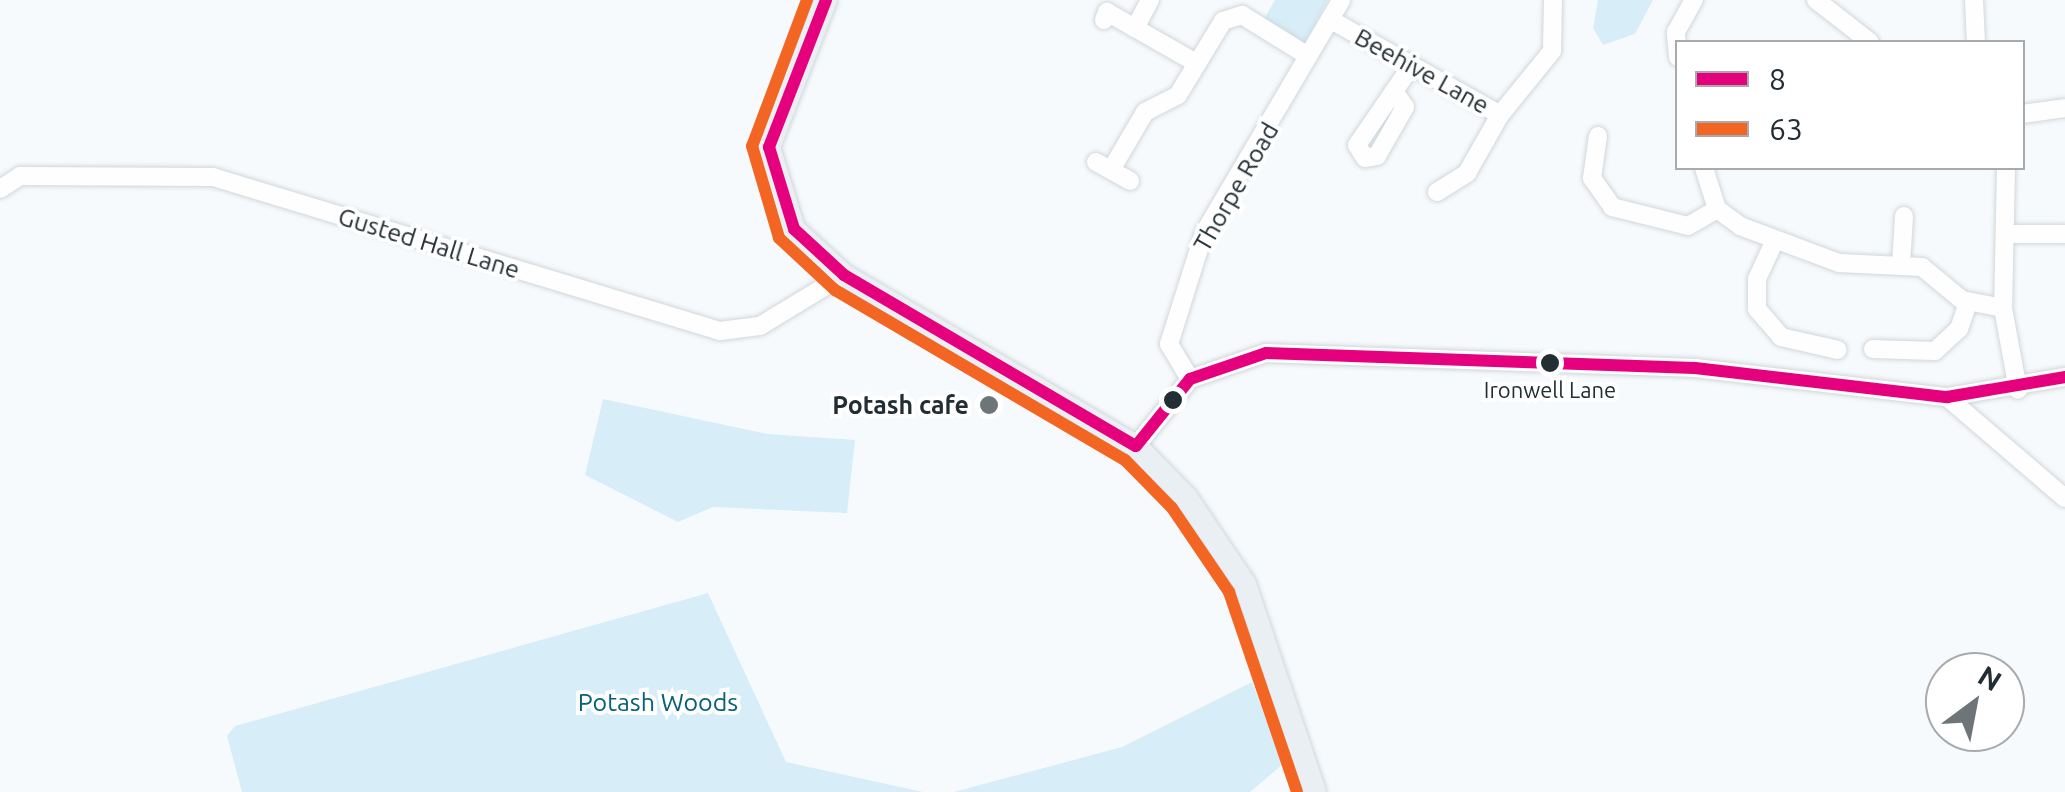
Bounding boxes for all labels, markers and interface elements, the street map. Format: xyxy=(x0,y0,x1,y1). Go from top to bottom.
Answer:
street label: Beehive Lane xyxy=(1350,22,1494,120)
legend xyxy=(1675,40,2025,170)
text: 8 xyxy=(1769,62,1786,96)
text: 63 xyxy=(1769,112,1803,146)
street label: Thorpe Road xyxy=(1187,117,1285,257)
street label: Gusted Hall Lane xyxy=(335,201,523,285)
marker: Ironwell Lane xyxy=(1540,353,1560,373)
place label: Ironwell Lane xyxy=(1484,377,1616,403)
place label: Potash cafe xyxy=(832,390,969,420)
unlabelled marker xyxy=(1163,390,1183,410)
marker: Potash cafe xyxy=(978,394,1000,416)
north arrow xyxy=(1925,652,2025,752)
text: N xyxy=(1973,659,2007,697)
park label: Potash Woods xyxy=(578,687,738,717)

